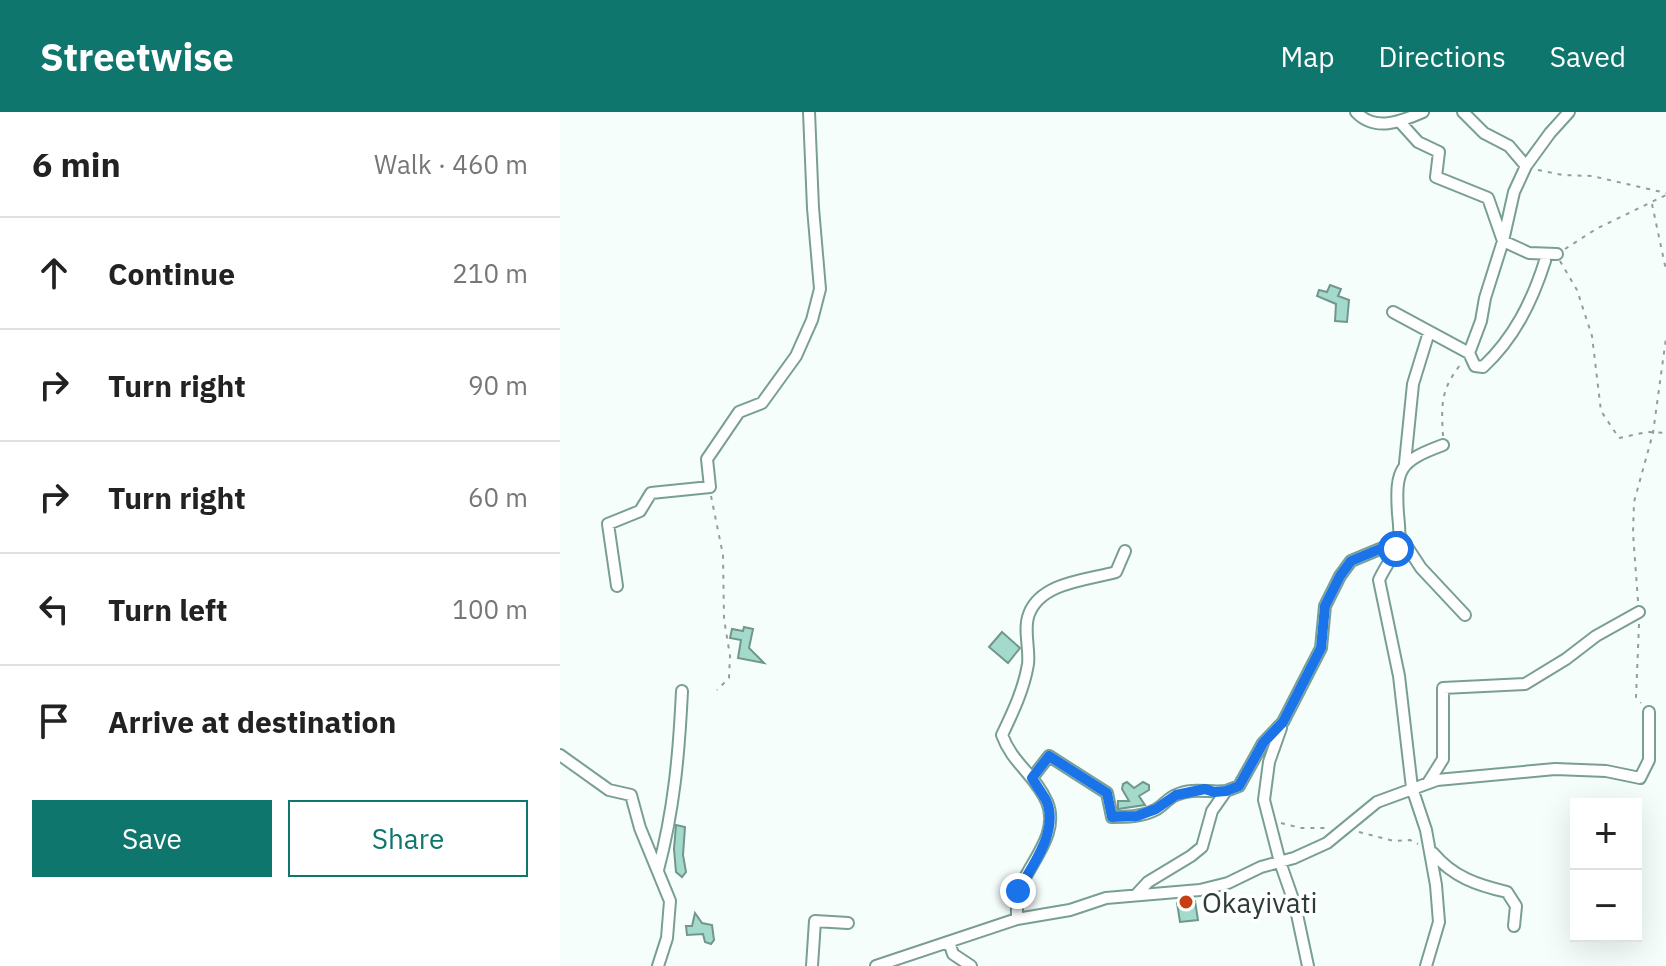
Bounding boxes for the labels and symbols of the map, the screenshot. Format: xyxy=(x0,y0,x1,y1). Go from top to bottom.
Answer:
route start xyxy=(1378,531,1414,567)
route end xyxy=(1000,873,1036,909)
place label: Okayivati xyxy=(1202,884,1318,921)
marker: Okayivati xyxy=(1177,893,1195,911)

